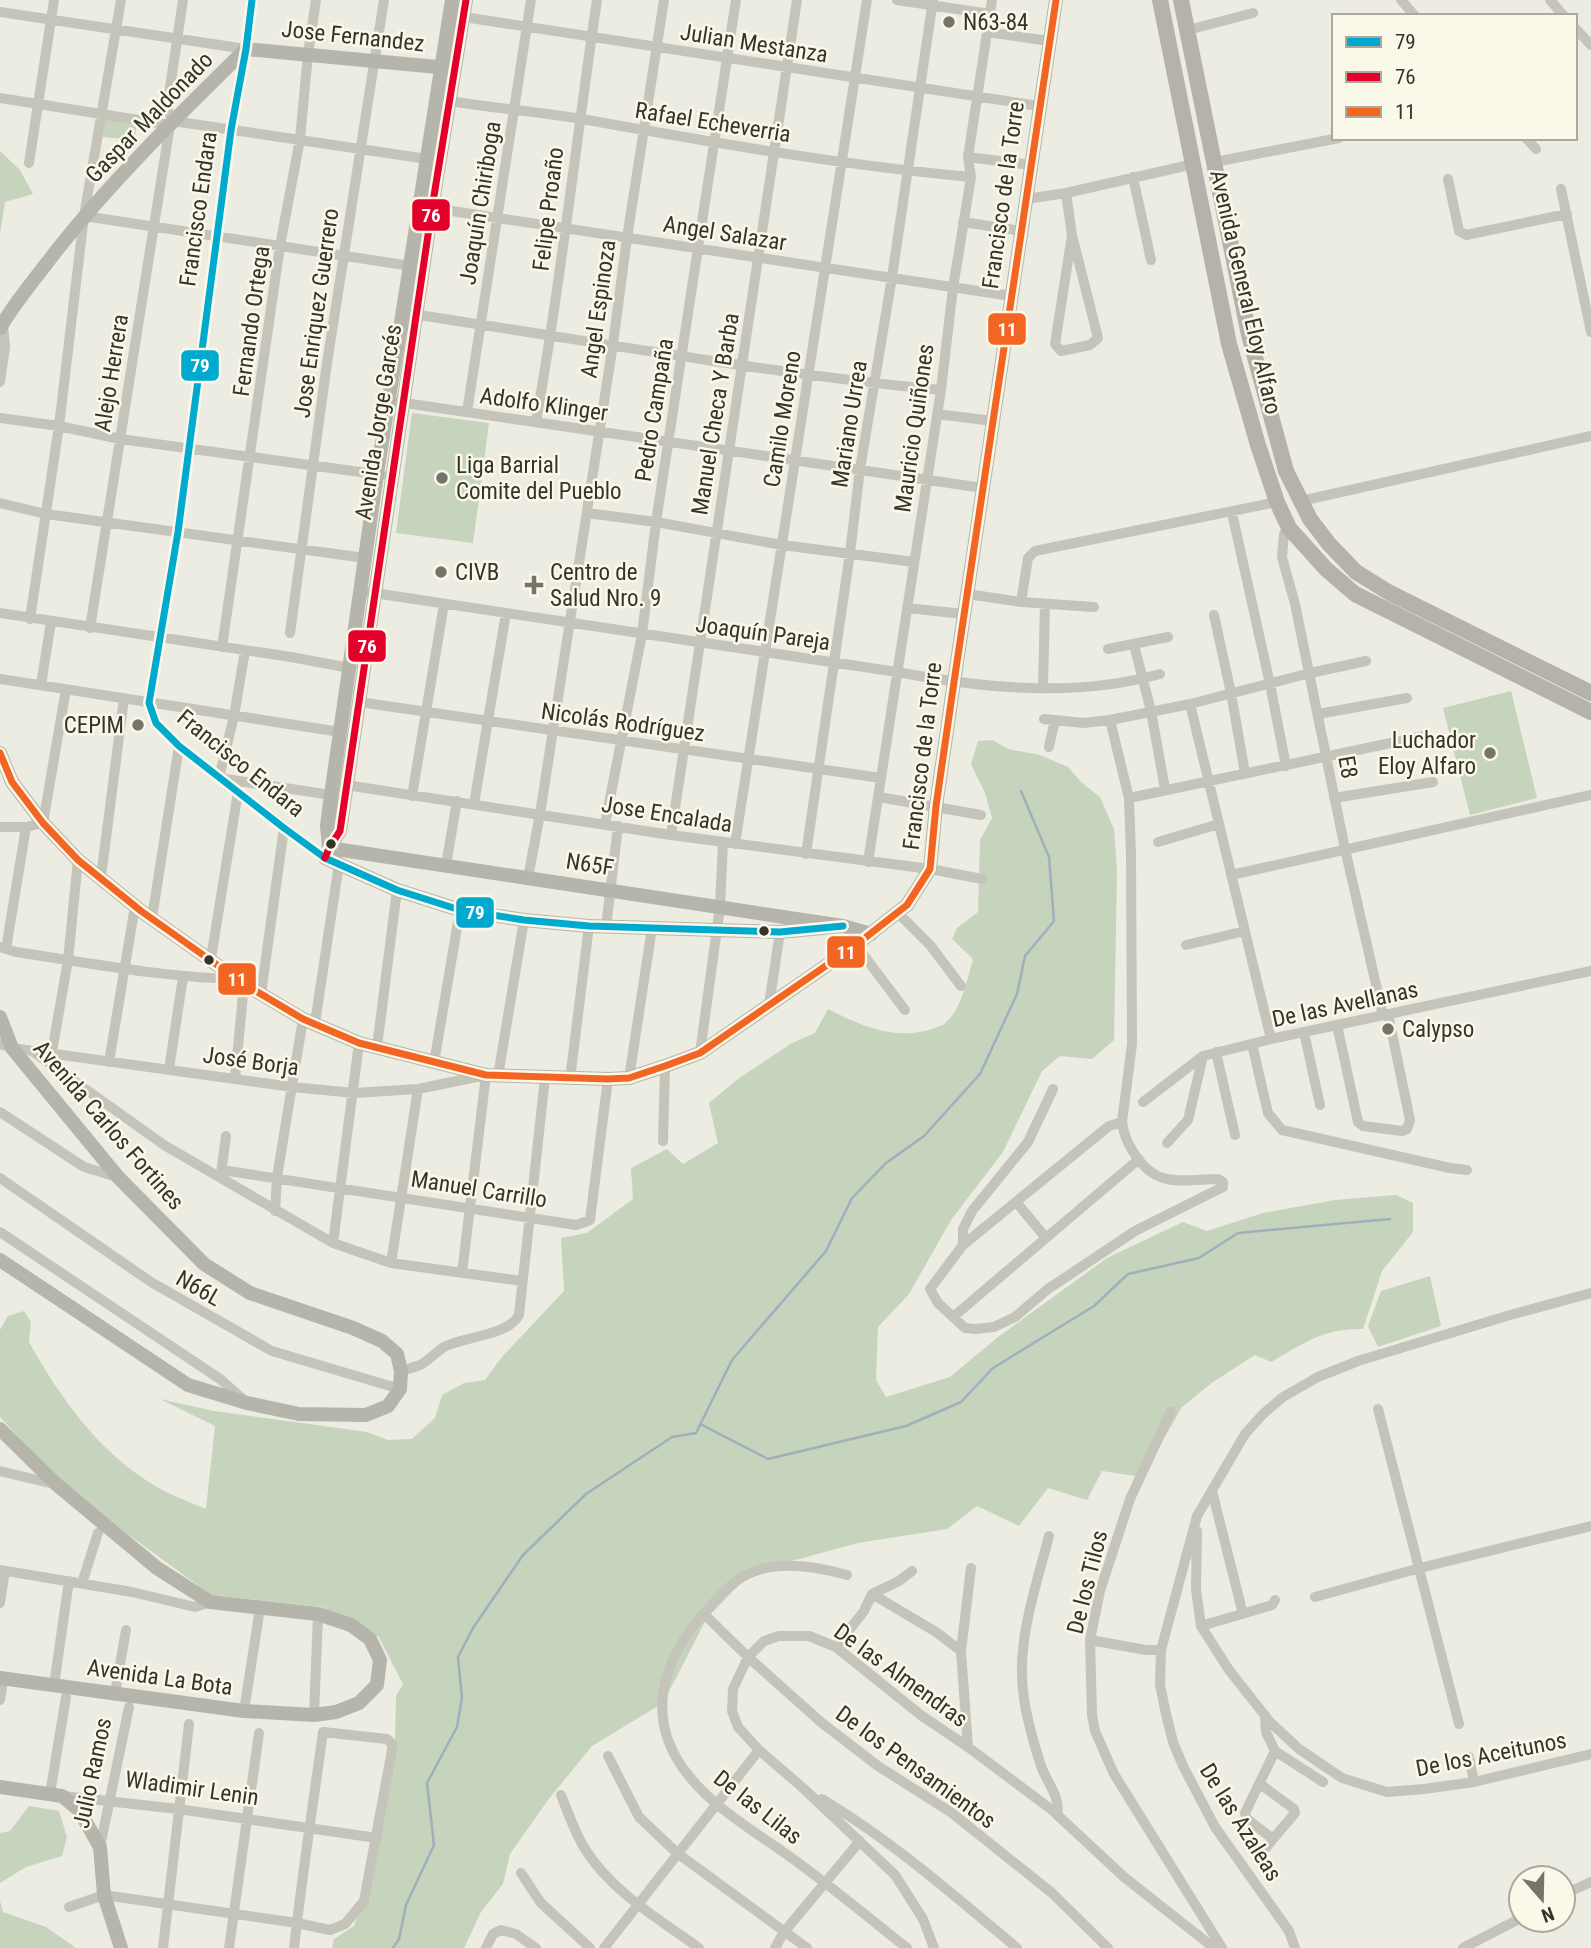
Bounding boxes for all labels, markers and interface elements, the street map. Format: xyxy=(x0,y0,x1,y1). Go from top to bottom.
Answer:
place label: N63-84 xyxy=(963,9,1028,36)
marker: N63-84 xyxy=(941,14,957,30)
legend xyxy=(1332,14,1577,140)
street label: Jose Fernandez xyxy=(280,16,426,57)
street label: Julian Mestanza xyxy=(678,19,830,68)
text: 79 xyxy=(1395,30,1416,54)
street label: Gaspar Maldonado xyxy=(80,46,219,188)
text: 76 xyxy=(1395,65,1416,89)
street label: Rafael Echeverria xyxy=(633,97,793,148)
street label: Francisco de la Torre xyxy=(977,100,1030,290)
text: 11 xyxy=(1395,100,1416,124)
street label: Joaquín Chiriboga xyxy=(454,119,507,287)
street label: Francisco Endara xyxy=(174,130,223,288)
street label: Felipe Proaño xyxy=(528,146,569,272)
street label: Avenida General Eloy Alfaro xyxy=(1204,167,1287,417)
line badge: 76 xyxy=(411,198,451,232)
text: 76 xyxy=(421,204,441,227)
street label: Jose Enriquez Guerrero xyxy=(288,207,345,420)
street label: Angel Salazar xyxy=(661,210,788,257)
street label: Angel Espinoza xyxy=(575,238,622,380)
street label: Fernando Ortega xyxy=(228,244,275,398)
street label: Manuel Checa Y Barba xyxy=(686,311,745,517)
street label: Alejo Herrera xyxy=(89,312,134,434)
line badge: 11 xyxy=(987,312,1027,346)
text: 11 xyxy=(997,318,1017,341)
street label: Avenida Jorge Garcés xyxy=(350,322,407,522)
street label: Pedro Campaña xyxy=(630,337,679,483)
street label: Mauricio Quiñones xyxy=(889,342,940,514)
line badge: 79 xyxy=(180,349,220,382)
street label: Camilo Moreno xyxy=(758,349,807,489)
text: 79 xyxy=(190,354,210,377)
street label: Mariano Urrea xyxy=(826,359,873,489)
street label: Adolfo Klinger xyxy=(478,382,610,427)
place label: Liga Barrial Comite del Pueblo xyxy=(456,452,622,505)
marker: Liga Barrial Comite del Pueblo xyxy=(434,470,450,486)
place label: CIVB xyxy=(455,559,499,586)
place label: Centro de Salud Nro. 9 xyxy=(550,559,661,612)
marker: CIVB xyxy=(433,564,449,580)
marker: Centro de Salud Nro. 9 xyxy=(524,575,544,595)
street label: Joaquín Pareja xyxy=(694,611,832,656)
line badge: 76 xyxy=(347,629,387,663)
text: 76 xyxy=(357,635,377,658)
street label: Francisco de la Torre xyxy=(898,661,947,851)
street label: Nicolás Rodríguez xyxy=(540,698,706,747)
street label: Francisco Endara xyxy=(172,704,310,823)
place label: CEPIM xyxy=(64,712,124,739)
marker: CEPIM xyxy=(130,717,146,733)
place label: Luchador Eloy Alfaro xyxy=(1378,727,1476,780)
marker: Luchador Eloy Alfaro xyxy=(1482,745,1498,761)
street label: E8 xyxy=(1332,754,1363,781)
street label: Jose Encalada xyxy=(600,791,734,838)
unlabelled marker xyxy=(324,837,338,851)
street label: N65F xyxy=(564,847,616,882)
line badge: 79 xyxy=(455,896,495,929)
text: 79 xyxy=(465,901,485,924)
unlabelled marker xyxy=(757,924,771,938)
line badge: 11 xyxy=(826,935,866,969)
text: 11 xyxy=(836,941,856,964)
unlabelled marker xyxy=(202,953,216,967)
line badge: 11 xyxy=(217,962,257,996)
text: 11 xyxy=(227,968,247,991)
street label: De las Avellanas xyxy=(1270,976,1421,1033)
place label: Calypso xyxy=(1402,1016,1474,1043)
marker: Calypso xyxy=(1380,1021,1396,1037)
street label: Avenida Carlos Fortines xyxy=(28,1035,189,1215)
street label: José Borja xyxy=(201,1041,301,1082)
street label: Manuel Carrillo xyxy=(409,1165,549,1214)
street label: N66L xyxy=(171,1265,226,1312)
street label: De los Tilos xyxy=(1062,1527,1113,1637)
street label: De las Almendras xyxy=(829,1618,973,1733)
street label: Avenida La Bota xyxy=(86,1654,234,1701)
street label: De los Pensamientos xyxy=(831,1700,1001,1834)
street label: Julio Ramos xyxy=(68,1715,117,1831)
street label: De los Aceitunos xyxy=(1414,1727,1569,1782)
street label: De las Azaleas xyxy=(1194,1759,1287,1886)
street label: De las Lilas xyxy=(708,1765,807,1850)
street label: Wladimir Lenin xyxy=(123,1766,260,1811)
north arrow xyxy=(1507,1864,1577,1934)
text: N xyxy=(1538,1902,1557,1927)

